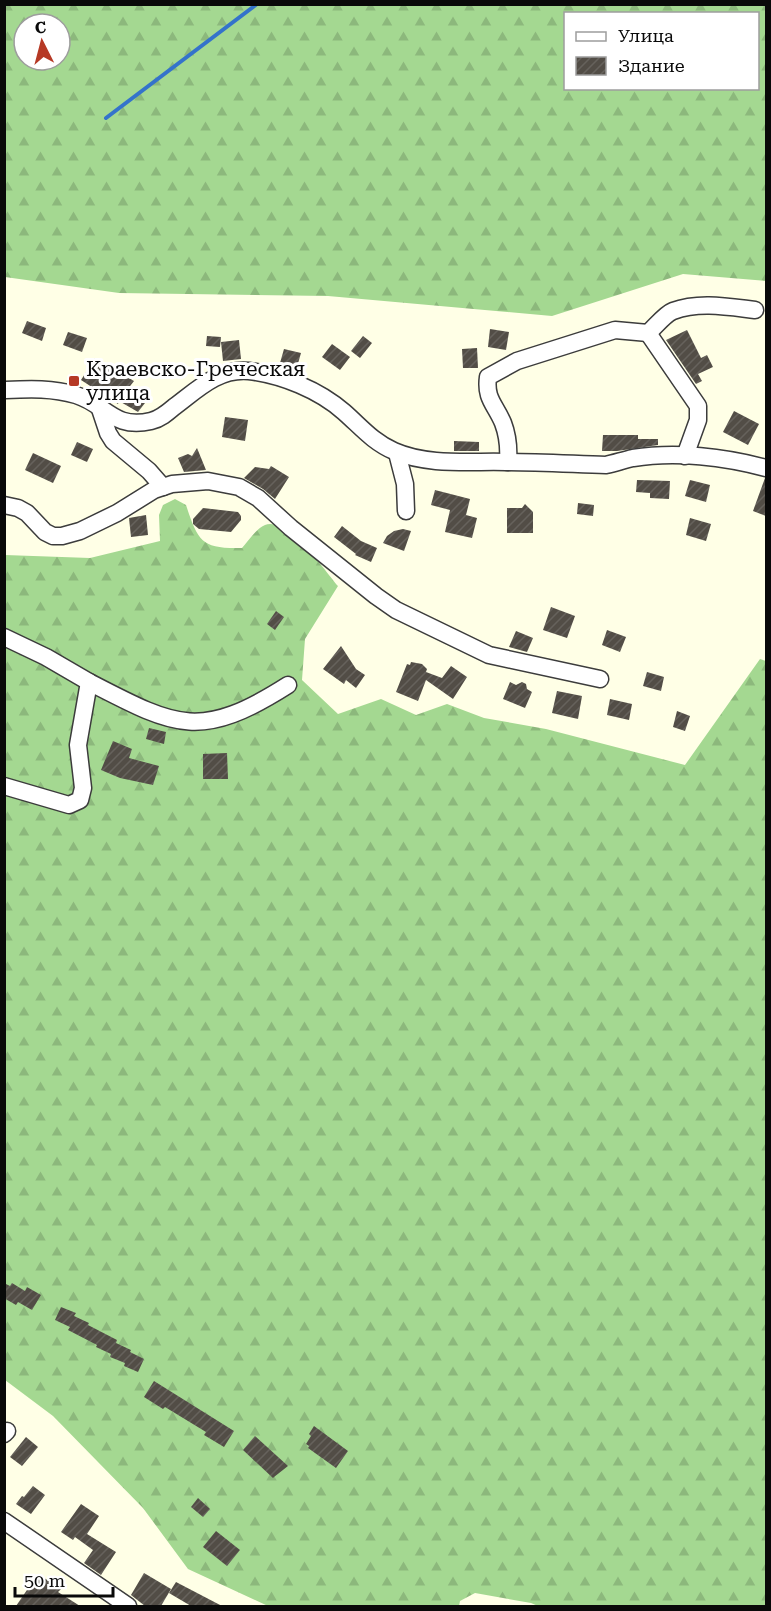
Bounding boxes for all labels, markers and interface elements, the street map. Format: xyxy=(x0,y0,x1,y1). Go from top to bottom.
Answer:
north arrow xyxy=(12,12,72,72)
legend xyxy=(564,12,759,90)
text: С xyxy=(34,18,47,38)
text: Улица xyxy=(618,25,674,46)
text: Здание xyxy=(618,55,685,76)
place label: Краевско-Греческая улица xyxy=(86,357,305,405)
marker: Краевско-Греческая улица xyxy=(67,374,81,388)
scale bar xyxy=(15,1560,112,1598)
text: 50 m xyxy=(24,1570,65,1591)

